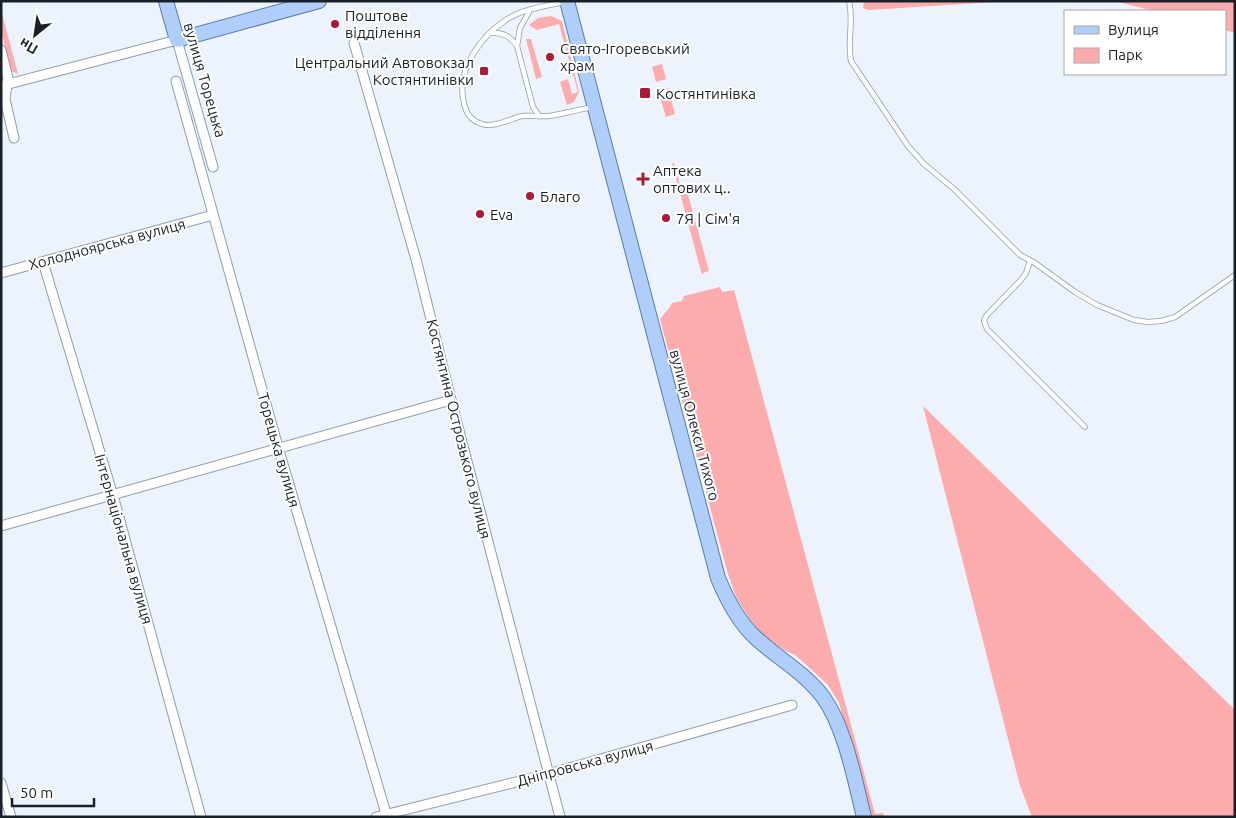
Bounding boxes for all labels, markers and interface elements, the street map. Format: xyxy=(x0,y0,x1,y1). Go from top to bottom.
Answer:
place label: Поштове відділення xyxy=(345,7,421,41)
north arrow xyxy=(10,10,60,60)
legend xyxy=(1064,10,1226,75)
marker: Поштове відділення xyxy=(329,18,341,30)
street label: вулиця Торецька xyxy=(180,21,230,139)
text: Вулиця xyxy=(1108,21,1159,38)
text: Пн xyxy=(17,35,40,58)
place label: Свято-Ігоревський храм xyxy=(560,40,690,74)
text: Парк xyxy=(1108,46,1143,63)
marker: Свято-Ігоревський храм xyxy=(544,51,556,63)
place label: Центральний Автовокзал Костянтинівки xyxy=(295,54,474,88)
marker: Центральний Автовокзал Костянтинівки xyxy=(478,65,490,77)
place label: Костянтинівка xyxy=(656,85,756,102)
marker: Костянтинівка xyxy=(638,86,652,100)
place label: Аптека оптових ц‥ xyxy=(653,162,731,196)
marker: Аптека оптових ц‥ xyxy=(637,173,649,185)
place label: Благо xyxy=(540,188,581,205)
marker: Благо xyxy=(524,190,536,202)
place label: Eva xyxy=(490,206,513,223)
marker: Eva xyxy=(474,208,486,220)
place label: 7Я | Сім'я xyxy=(676,210,740,227)
marker: 7Я | Сім'я xyxy=(660,212,672,224)
street label: Холодноярська вулиця xyxy=(27,215,187,273)
street label: Костянтина Острозького вулиця xyxy=(423,317,495,541)
street label: вулиця Олекси Тихого xyxy=(667,348,723,502)
street label: Торецька вулиця xyxy=(254,391,304,509)
street label: Інтернаціональна вулиця xyxy=(91,452,157,626)
street label: Дніпровська вулиця xyxy=(515,737,655,789)
scale bar xyxy=(12,776,95,808)
text: 50 m xyxy=(20,784,53,801)

